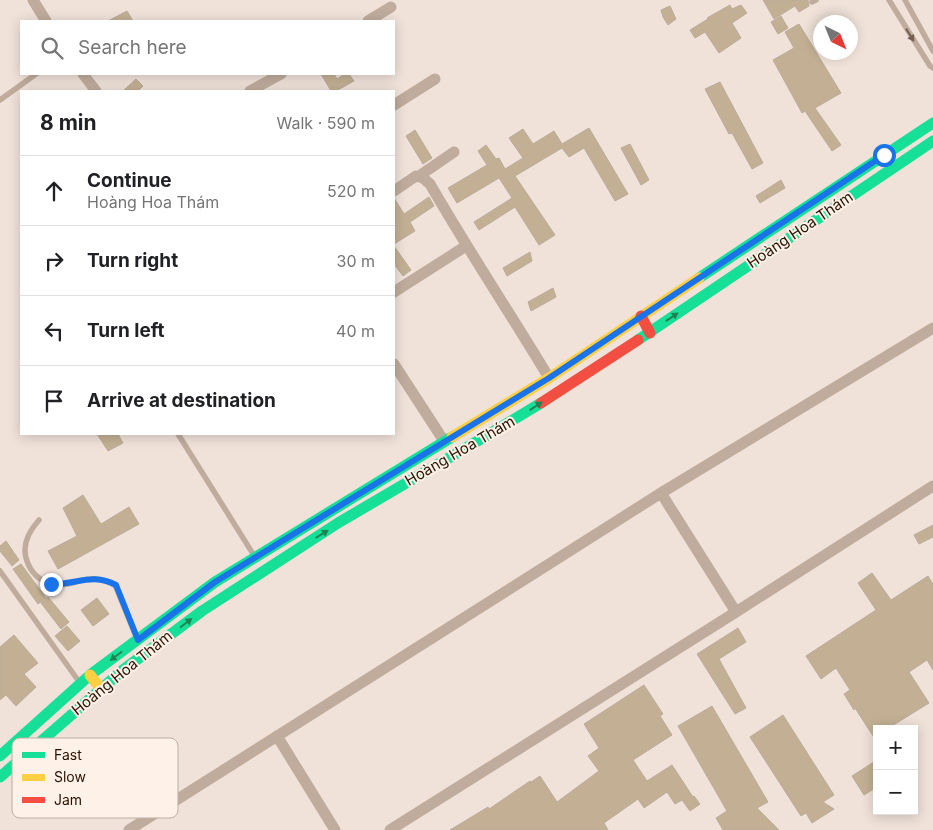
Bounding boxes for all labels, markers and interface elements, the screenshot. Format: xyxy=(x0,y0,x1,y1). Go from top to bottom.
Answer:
north arrow xyxy=(813,15,858,60)
search box xyxy=(20,20,395,75)
one-way arrow xyxy=(906,28,915,41)
icon: search xyxy=(38,34,66,62)
text: Search here xyxy=(78,36,187,59)
text: 8 min xyxy=(40,110,97,135)
text: Walk · 590 m xyxy=(277,113,375,133)
route start xyxy=(873,144,896,167)
text: Continue xyxy=(87,169,172,192)
icon: ahead xyxy=(40,177,68,205)
text: 520 m xyxy=(327,181,375,201)
street label: Hoàng Hoa Thám xyxy=(743,187,856,272)
text: Hoàng Hoa Thám xyxy=(87,192,219,212)
icon: right xyxy=(40,247,68,275)
text: Turn right xyxy=(87,249,178,272)
text: 30 m xyxy=(337,251,375,271)
one-way arrow xyxy=(666,312,679,322)
icon: left xyxy=(40,317,68,345)
text: Turn left xyxy=(87,319,165,342)
text: 40 m xyxy=(336,321,375,341)
icon: arrive xyxy=(40,387,68,415)
text: Arrive at destination xyxy=(87,389,276,412)
one-way arrow xyxy=(530,401,543,411)
street label: Hoàng Hoa Thám xyxy=(401,411,518,490)
one-way arrow xyxy=(315,530,328,539)
route end xyxy=(40,573,63,596)
one-way arrow xyxy=(179,618,193,628)
street label: Hoàng Hoa Thám xyxy=(68,626,176,719)
one-way arrow xyxy=(109,651,123,661)
map controls xyxy=(873,725,918,815)
button: + xyxy=(873,725,918,770)
legend xyxy=(12,738,178,818)
text: Fast xyxy=(54,746,82,763)
text: Slow xyxy=(54,768,86,785)
button: − xyxy=(873,770,918,815)
text: Jam xyxy=(54,791,82,808)

